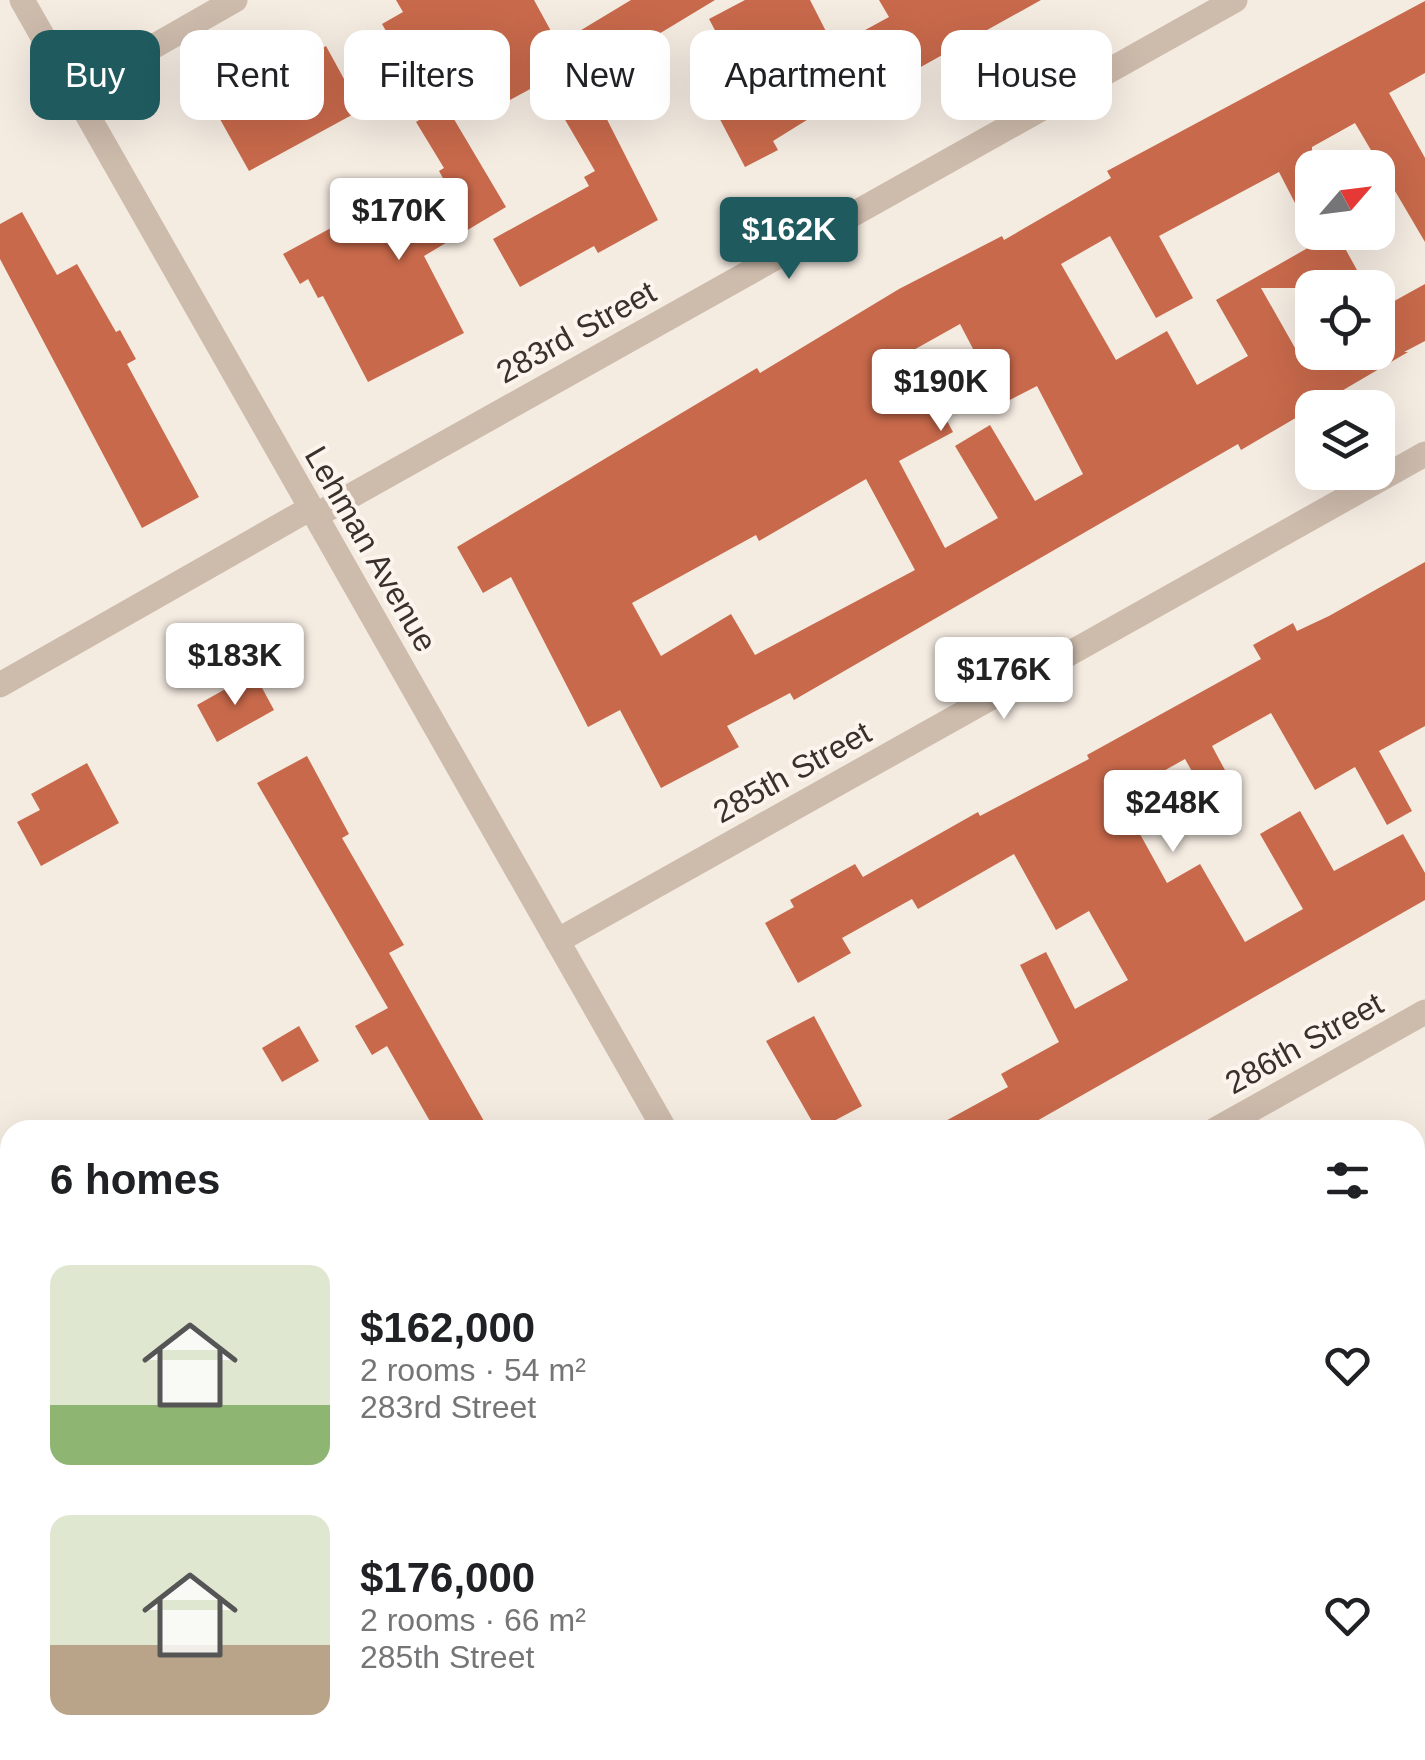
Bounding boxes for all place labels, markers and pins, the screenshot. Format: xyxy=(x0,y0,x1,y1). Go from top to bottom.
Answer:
pin: $170K xyxy=(329,178,469,263)
pin: $162K xyxy=(719,197,859,282)
pin: $190K xyxy=(871,349,1011,434)
pin: $183K xyxy=(165,623,305,708)
pin: $176K xyxy=(934,637,1074,722)
pin: $248K xyxy=(1103,770,1243,855)

